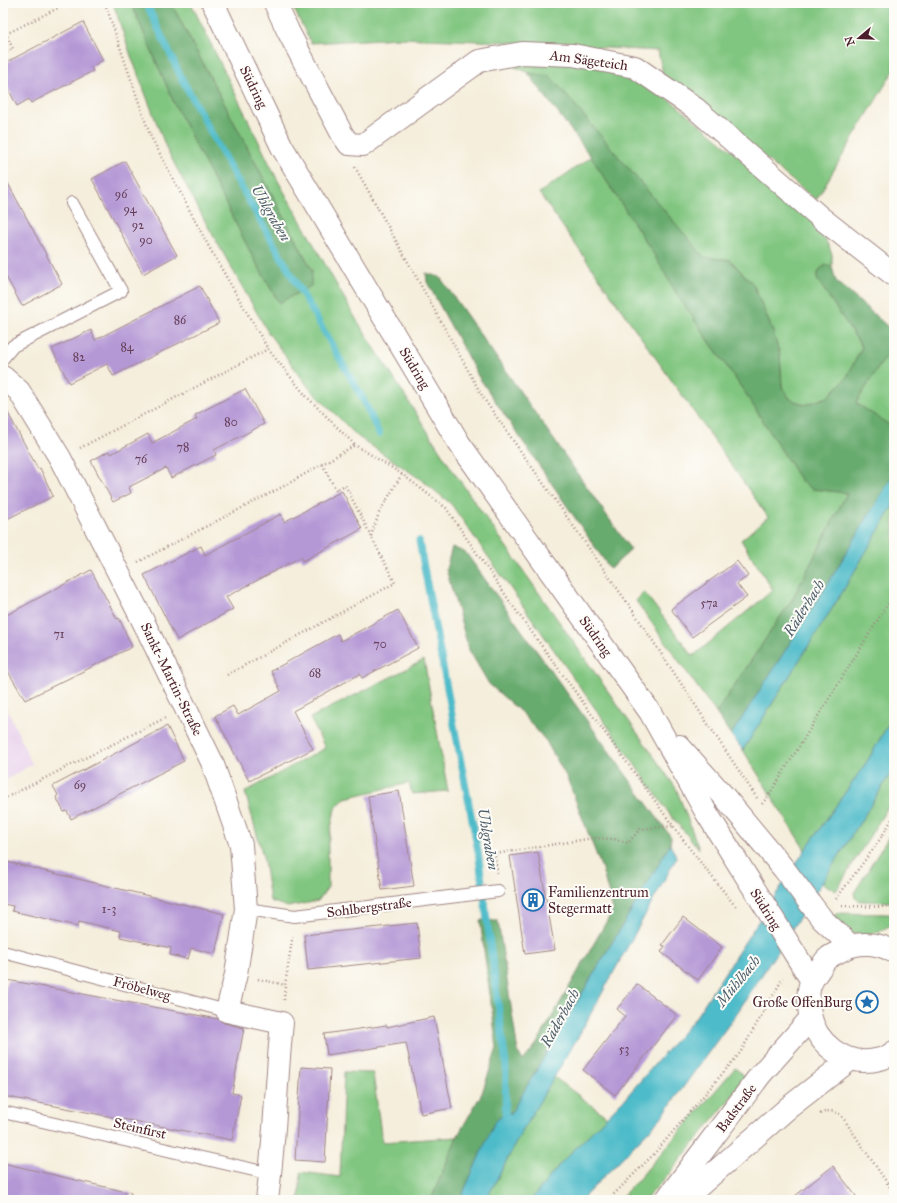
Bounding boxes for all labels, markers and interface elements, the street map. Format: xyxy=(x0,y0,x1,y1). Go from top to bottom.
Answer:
north arrow xyxy=(839,18,879,58)
text: N xyxy=(842,34,858,48)
street label: Am Sägeteich xyxy=(548,46,629,74)
street label: Südring xyxy=(236,63,271,112)
water label: Uhlgraben xyxy=(248,181,295,245)
house number: 96 xyxy=(115,187,128,201)
house number: 94 xyxy=(123,202,137,216)
house number: 92 xyxy=(132,218,144,232)
house number: 90 xyxy=(139,233,153,247)
house number: 86 xyxy=(174,313,187,327)
house number: 84 xyxy=(120,340,134,354)
street label: Südring xyxy=(396,344,434,393)
house number: 82 xyxy=(73,350,85,364)
house number: 80 xyxy=(224,415,238,429)
house number: 78 xyxy=(177,440,189,454)
house number: 76 xyxy=(135,452,148,466)
water label: Räderbach xyxy=(779,576,829,641)
house number: 57a xyxy=(700,596,718,610)
street label: Südring xyxy=(576,613,616,660)
street label: Sankt-Martin-Straße xyxy=(137,620,206,739)
house number: 71 xyxy=(53,627,65,641)
house number: 70 xyxy=(373,637,387,651)
house number: 68 xyxy=(309,666,321,680)
house number: 69 xyxy=(74,778,86,792)
water label: Uhlgraben xyxy=(474,807,502,872)
place label: Familienzentrum Stegermatt xyxy=(548,884,649,917)
street label: Südring xyxy=(746,885,785,934)
building icon: Familienzentrum Stegermatt xyxy=(520,887,546,913)
street label: Sohlbergstraße xyxy=(326,894,413,921)
house number: 1-3 xyxy=(102,902,116,916)
water label: Mühlbach xyxy=(711,951,764,1012)
street label: Fröbelweg xyxy=(111,973,173,1004)
water label: Räderbach xyxy=(536,985,584,1051)
place icon: Große OffenBurg xyxy=(854,989,880,1015)
place label: Große OffenBurg xyxy=(752,994,852,1011)
house number: 53 xyxy=(619,1042,629,1056)
street label: Badstraße xyxy=(713,1080,760,1136)
street label: Steinfirst xyxy=(112,1114,168,1143)

